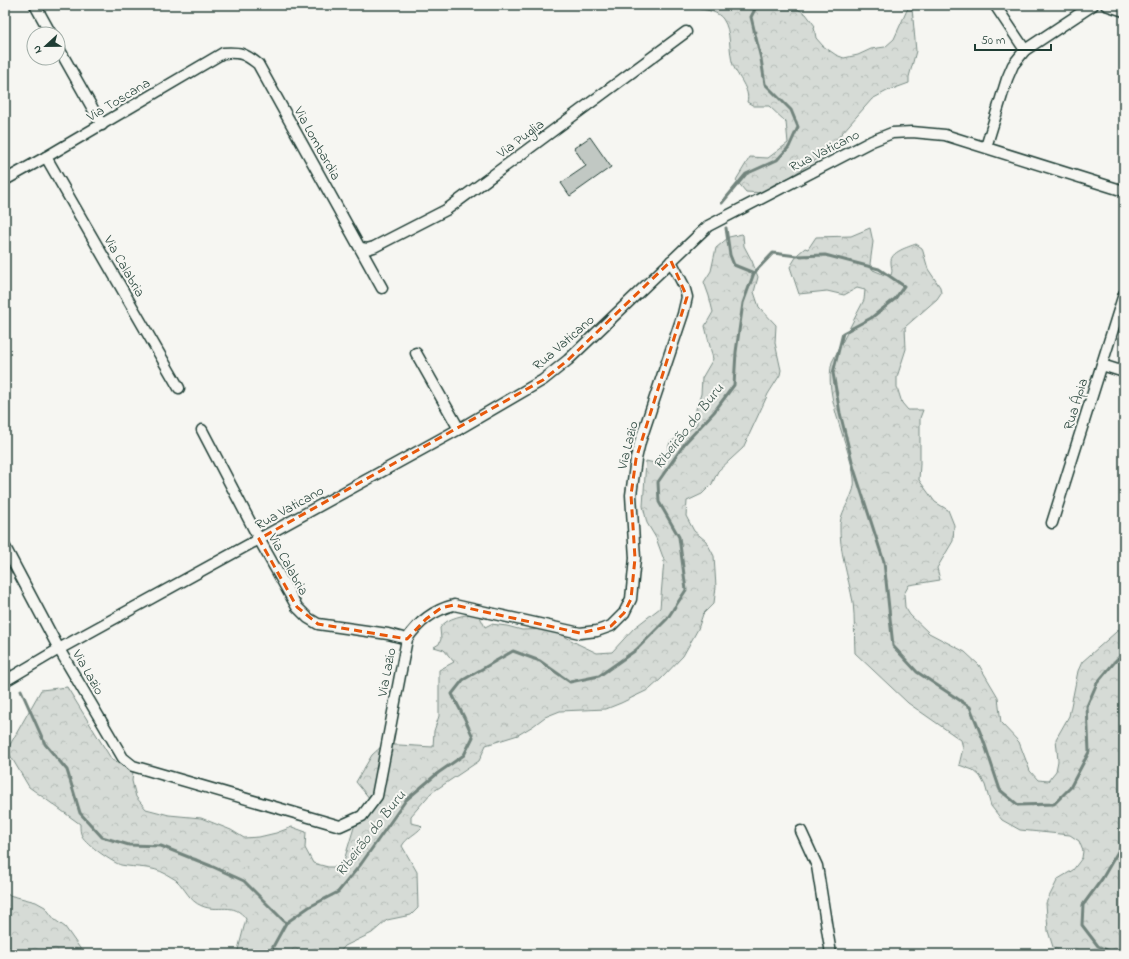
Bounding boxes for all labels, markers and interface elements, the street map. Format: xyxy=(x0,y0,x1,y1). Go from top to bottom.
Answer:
north arrow xyxy=(26,26,66,66)
scale bar xyxy=(975,26,1051,52)
text: 50 m xyxy=(981,32,1005,50)
text: N xyxy=(29,43,46,56)
street label: Via Toscana xyxy=(82,73,155,128)
street label: Via Lombardia xyxy=(287,102,346,184)
street label: Via Puglia xyxy=(492,114,549,165)
street label: Rua Vaticano xyxy=(786,125,863,178)
street label: Via Calabria xyxy=(97,231,150,301)
street label: Rua Vaticano xyxy=(528,310,600,376)
street label: Rua Ápia xyxy=(1058,376,1094,433)
water label: Ribeirão do Buru xyxy=(648,379,730,474)
street label: Via Lazio xyxy=(612,419,645,473)
street label: Rua Vaticano xyxy=(251,481,328,536)
street label: Via Calabria xyxy=(262,529,313,599)
street label: Via Lazio xyxy=(66,645,109,699)
street label: Via Lazio xyxy=(372,646,402,699)
water label: Ribeirão do Buru xyxy=(330,786,412,881)

